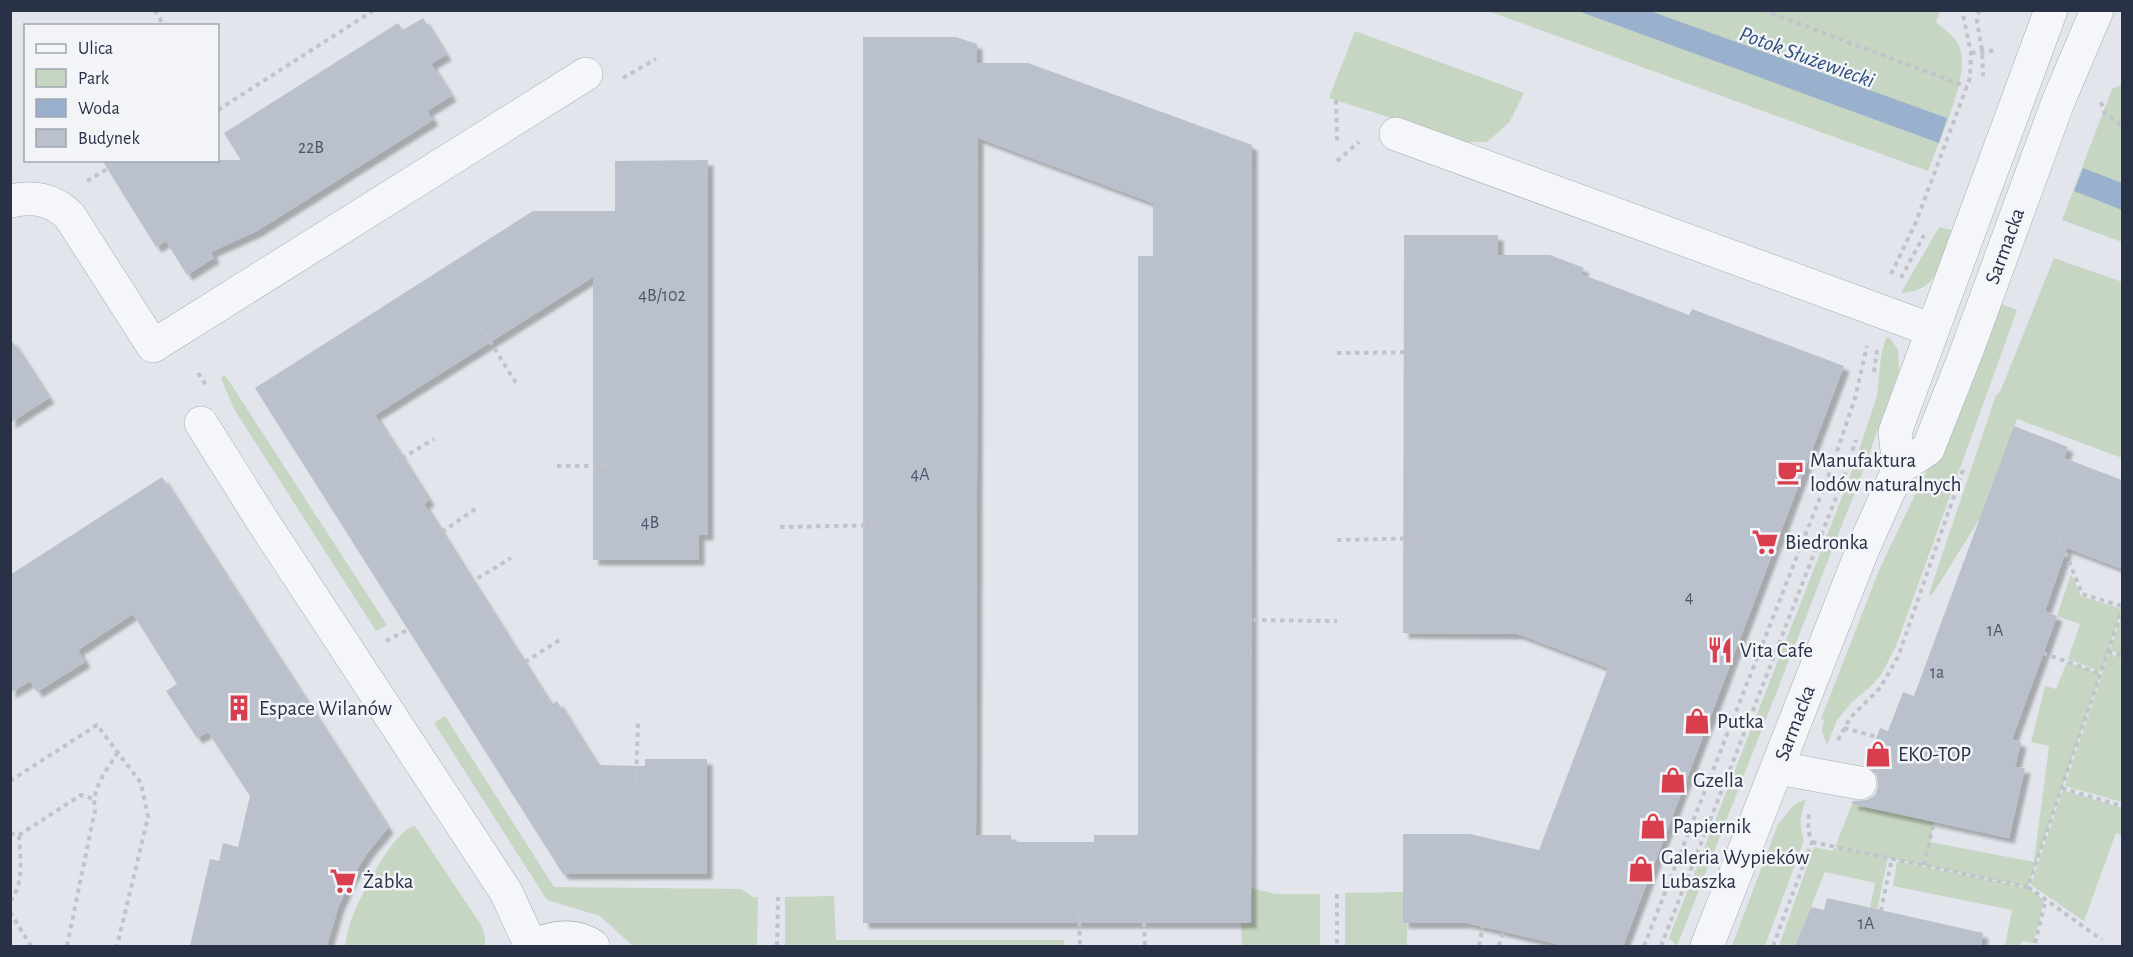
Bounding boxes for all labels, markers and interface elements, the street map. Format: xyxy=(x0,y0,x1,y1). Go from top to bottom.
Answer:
water label: Potok Służewiecki xyxy=(1737,22,1878,92)
legend xyxy=(24,24,219,162)
text: Ulica xyxy=(78,40,113,58)
text: Park xyxy=(78,70,110,88)
text: Woda xyxy=(78,100,120,118)
text: Budynek xyxy=(78,130,140,148)
house number: 22B xyxy=(298,139,324,157)
street label: Sarmacka xyxy=(1982,205,2029,287)
house number: 4B/102 xyxy=(638,287,686,305)
place label: Manufaktura lodów naturalnych xyxy=(1810,450,1961,495)
cafe icon: Manufaktura lodów naturalnych xyxy=(1775,457,1805,487)
house number: 4A xyxy=(910,466,930,484)
house number: 4B xyxy=(641,514,659,532)
supermarket icon: Biedronka xyxy=(1750,527,1780,557)
place label: Biedronka xyxy=(1785,532,1869,553)
house number: 4 xyxy=(1685,589,1694,607)
house number: 1A xyxy=(1987,622,2004,640)
restaurant icon: Vita Cafe xyxy=(1705,635,1735,665)
place label: Vita Cafe xyxy=(1740,640,1813,661)
house number: 1a xyxy=(1930,664,1944,682)
street label: Sarmacka xyxy=(1771,682,1819,764)
building icon: Espace Wilanów xyxy=(224,693,254,723)
place label: Espace Wilanów xyxy=(259,698,392,719)
shop icon: Putka xyxy=(1682,706,1712,736)
place label: Putka xyxy=(1717,711,1764,732)
shop icon: EKO-TOP xyxy=(1863,739,1893,769)
place label: EKO-TOP xyxy=(1898,744,1971,765)
shop icon: Gzella xyxy=(1658,765,1688,795)
place label: Gzella xyxy=(1693,770,1744,791)
shop icon: Papiernik xyxy=(1638,811,1668,841)
place label: Papiernik xyxy=(1673,816,1751,837)
place label: Galeria Wypieków Lubaszka xyxy=(1661,847,1809,892)
shop icon: Galeria Wypieków Lubaszka xyxy=(1626,854,1656,884)
supermarket icon: Żabka xyxy=(328,866,358,896)
place label: Żabka xyxy=(363,870,414,892)
house number: 1A xyxy=(1858,915,1875,933)

